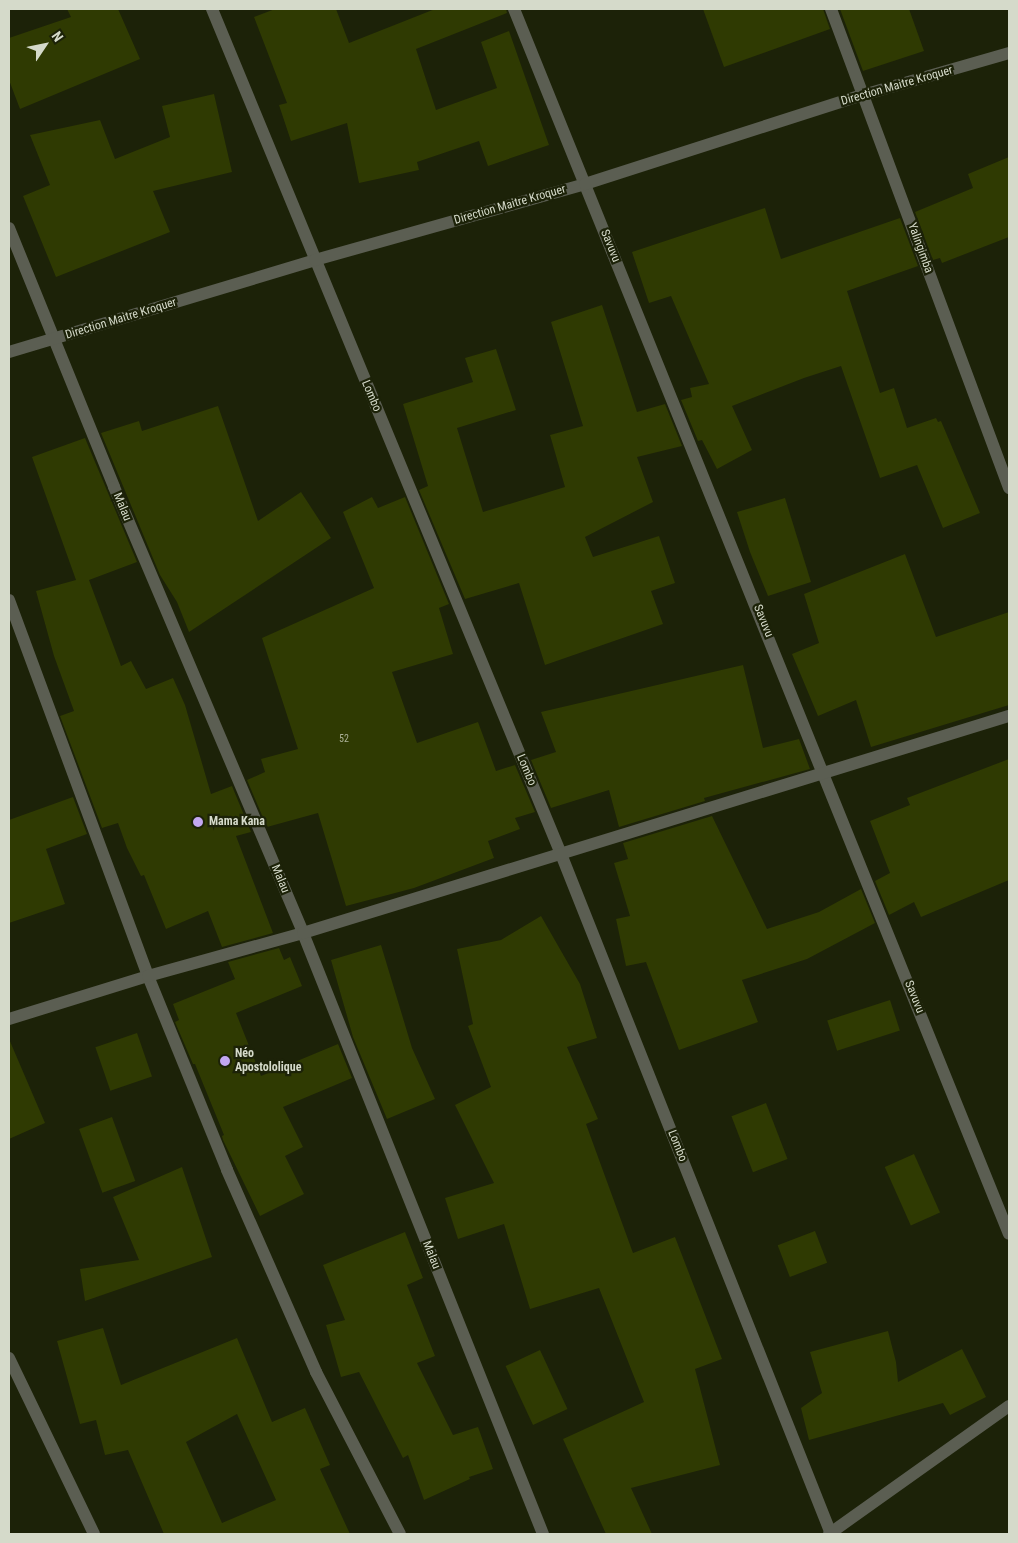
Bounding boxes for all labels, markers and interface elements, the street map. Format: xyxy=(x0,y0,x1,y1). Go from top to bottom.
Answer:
north arrow xyxy=(20,20,70,70)
text: N xyxy=(48,29,66,45)
street label: Direction Maitre Kroquer xyxy=(840,63,954,109)
street label: Direction Maitre Kroquer xyxy=(453,182,567,228)
street label: Yalingimba xyxy=(904,221,936,275)
street label: Savuvu xyxy=(597,228,623,264)
street label: Direction Maitre Kroquer xyxy=(64,295,178,343)
street label: Lombo xyxy=(358,378,384,414)
street label: Malau xyxy=(110,491,134,523)
street label: Savuvu xyxy=(750,603,776,639)
house number: 52 xyxy=(339,733,349,745)
street label: Lombo xyxy=(513,752,539,788)
marker: Mama Kana xyxy=(191,815,205,829)
place label: Mama Kana xyxy=(209,815,265,829)
street label: Malau xyxy=(268,863,292,895)
street label: Savuvu xyxy=(901,979,927,1015)
place label: Néo Apostololique xyxy=(235,1047,301,1075)
marker: Néo Apostololique xyxy=(219,1055,231,1067)
street label: Lombo xyxy=(664,1128,690,1164)
street label: Malau xyxy=(419,1239,443,1271)

